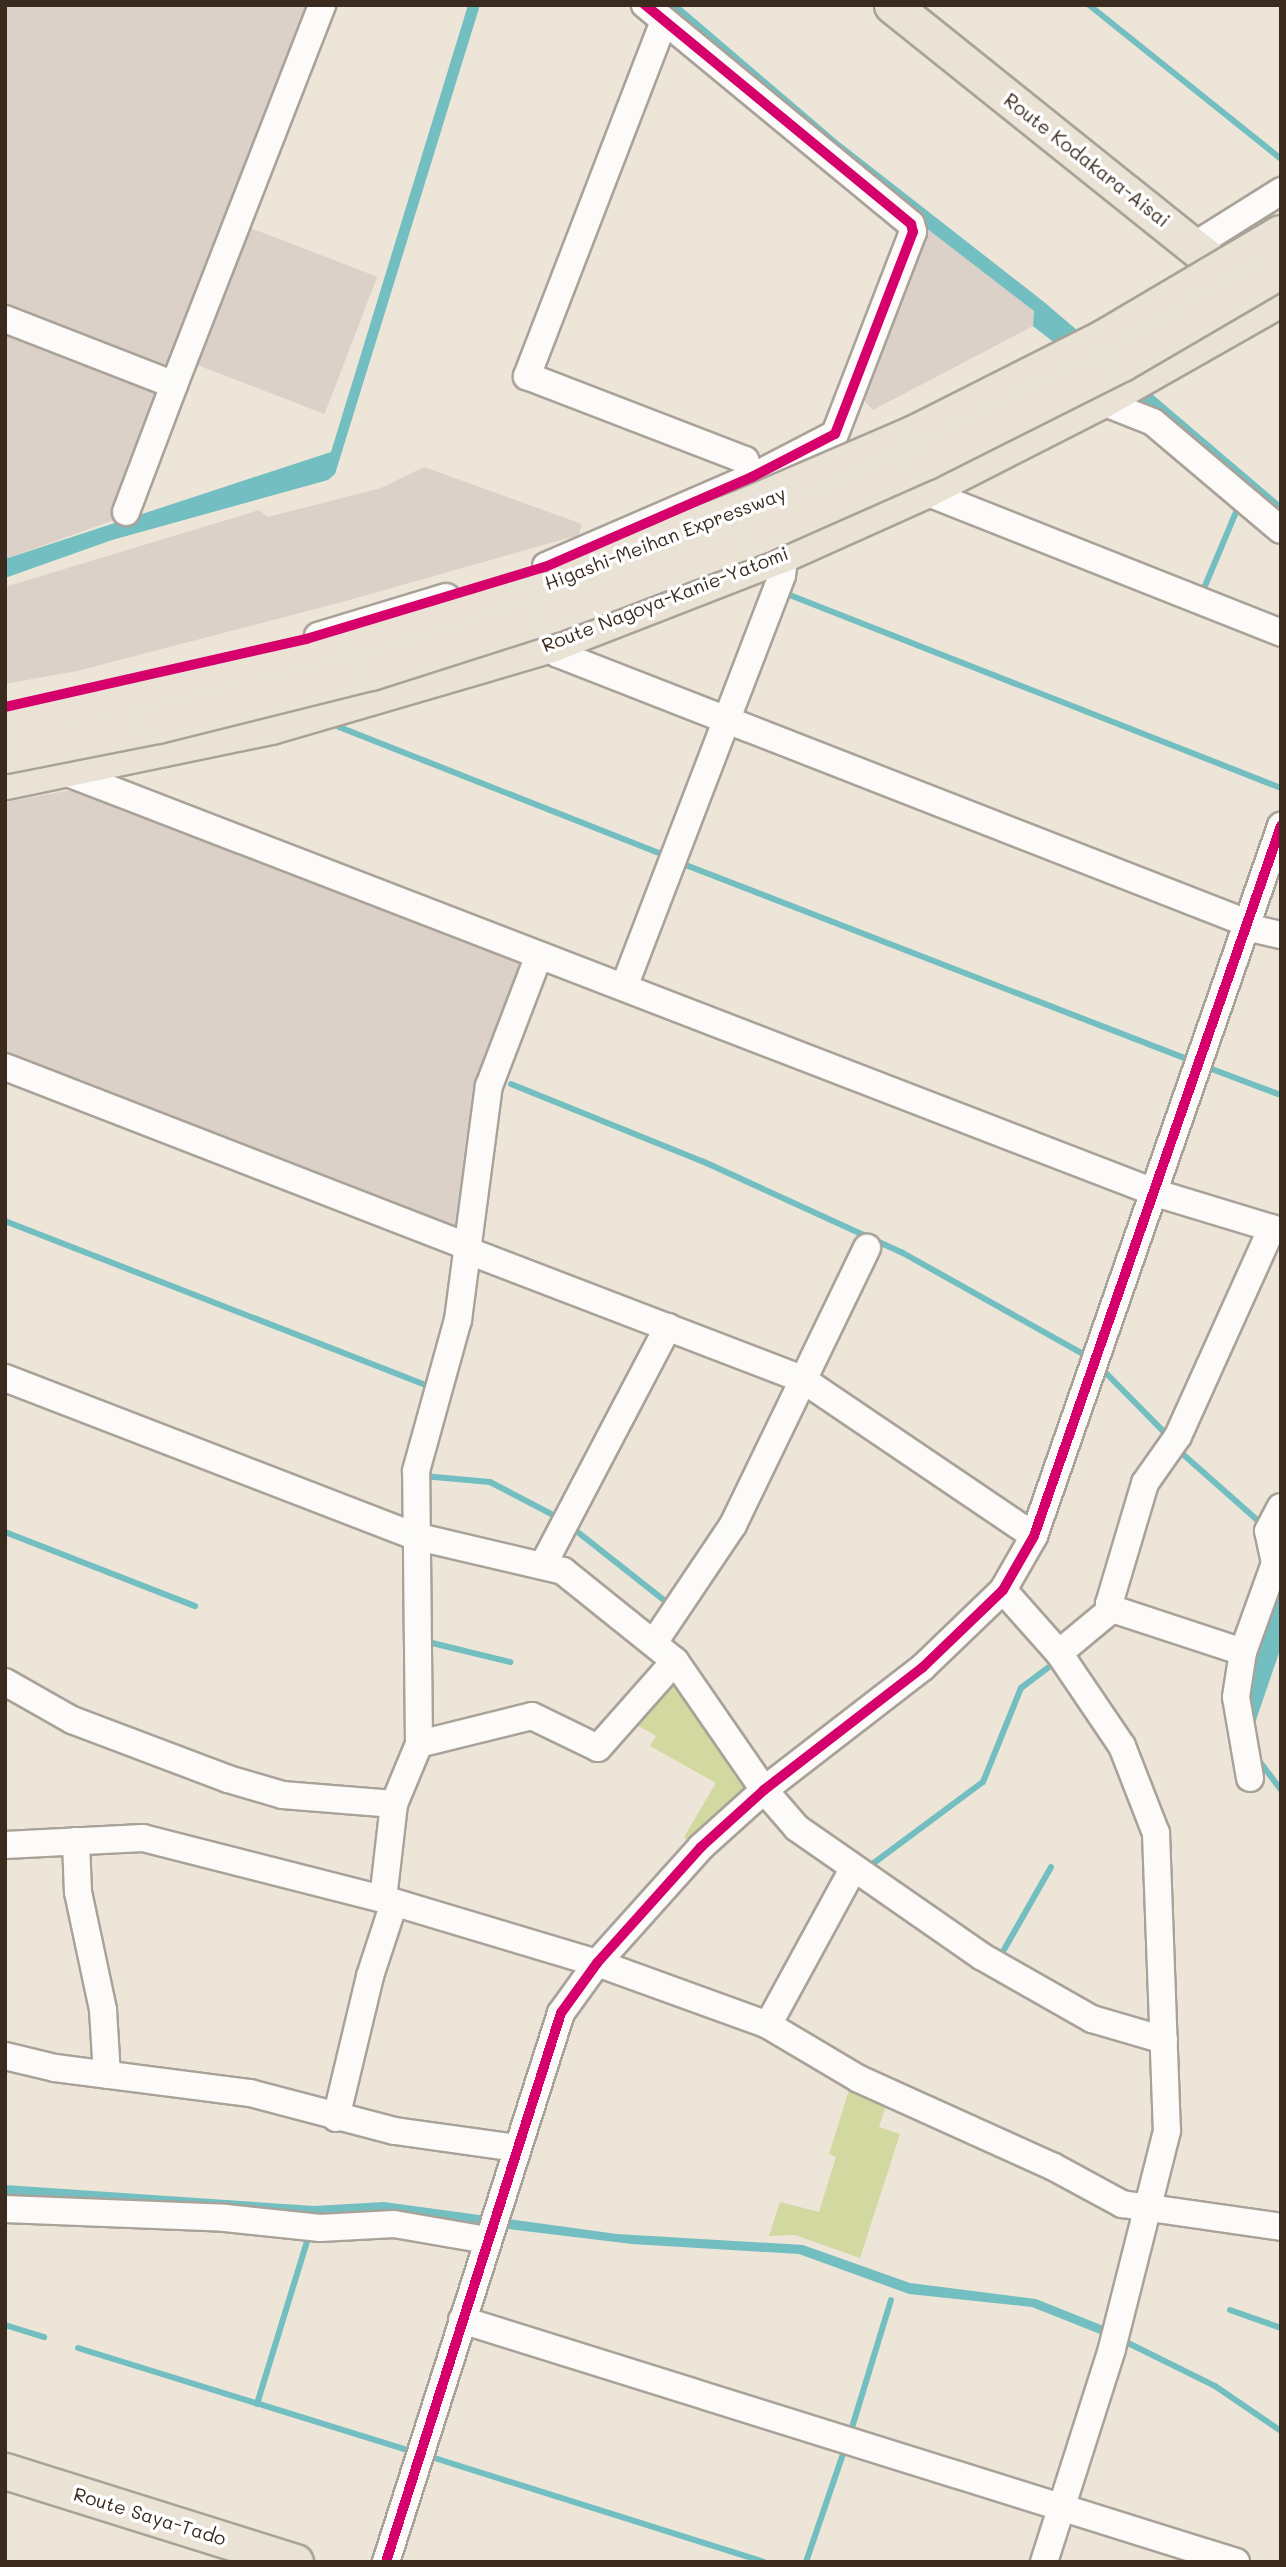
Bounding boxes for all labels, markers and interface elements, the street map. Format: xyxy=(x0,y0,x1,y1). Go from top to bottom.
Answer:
street label: Route Kodakara-Aisai xyxy=(1000,88,1174,232)
street label: Higashi-Meihan Expressway xyxy=(541,481,789,595)
street label: Route Nagoya-Kanie-Yatomi xyxy=(538,541,792,657)
street label: Route Saya-Tado xyxy=(71,2482,229,2550)

